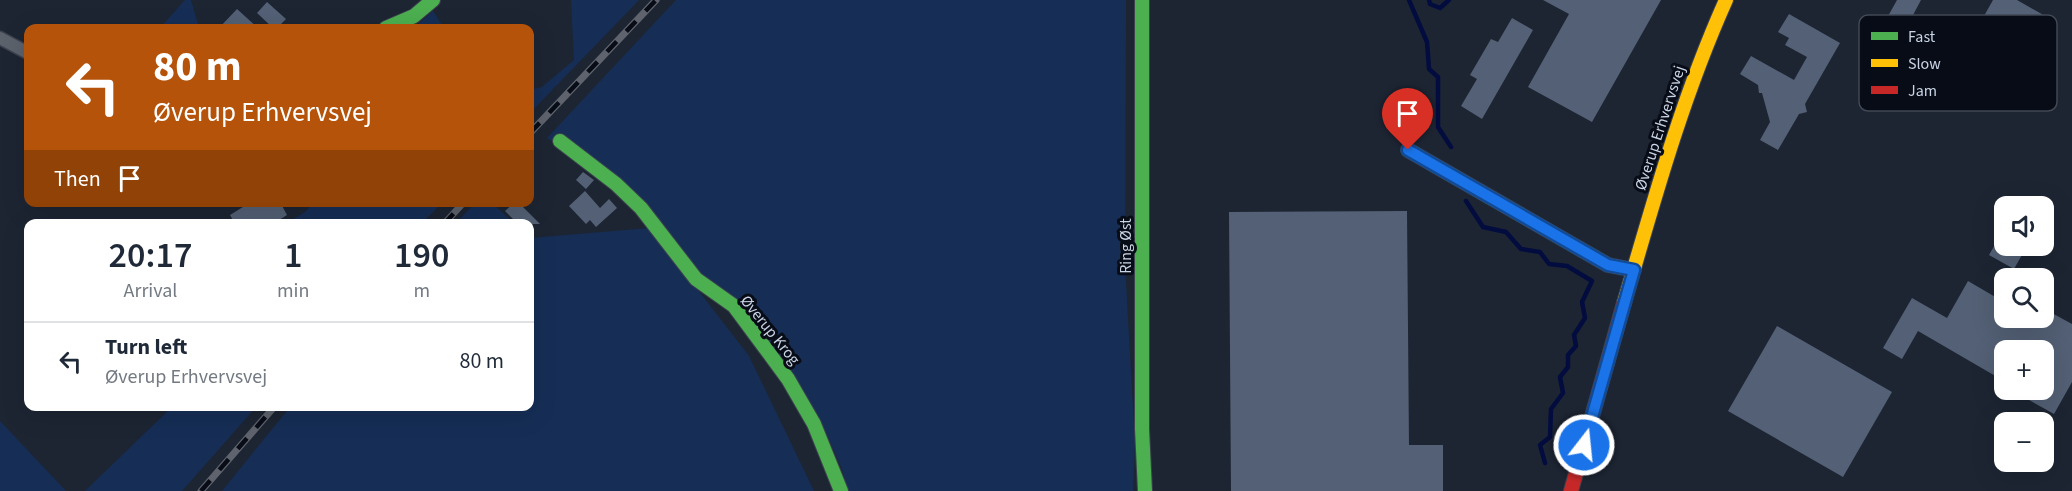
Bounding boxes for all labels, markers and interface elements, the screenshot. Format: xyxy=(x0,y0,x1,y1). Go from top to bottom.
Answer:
legend xyxy=(1859,15,2057,111)
text: Fast xyxy=(1908,26,1936,48)
text: 80 m xyxy=(153,37,242,97)
icon: left xyxy=(54,48,132,126)
text: Slow xyxy=(1908,53,1941,75)
street label: Øverup Erhvervsvej xyxy=(1629,63,1691,193)
text: Jam xyxy=(1908,80,1937,102)
pin xyxy=(1382,88,1433,150)
text: Øverup Erhvervsvej xyxy=(153,93,372,132)
icon: arrive xyxy=(1391,97,1424,130)
icon: arrive xyxy=(113,162,146,195)
text: Then xyxy=(54,163,101,195)
map controls xyxy=(1994,196,2054,472)
button: sound xyxy=(1994,196,2054,256)
street label: Ring Øst xyxy=(1115,218,1137,274)
text: 20:17 xyxy=(109,230,192,281)
text: 1 xyxy=(284,230,302,281)
text: 190 xyxy=(394,230,449,281)
button: search xyxy=(1994,268,2054,328)
text: Arrival xyxy=(124,277,177,305)
text: min xyxy=(277,277,309,305)
text: m xyxy=(413,277,430,305)
street label: Øverup Krog xyxy=(735,291,805,369)
text: Turn left xyxy=(105,331,187,363)
button: + xyxy=(1994,340,2054,400)
icon: left xyxy=(54,345,87,378)
text: 80 m xyxy=(459,345,504,377)
text: Øverup Erhvervsvej xyxy=(105,363,267,391)
button: − xyxy=(1994,412,2054,472)
position arrow xyxy=(1552,413,1616,477)

